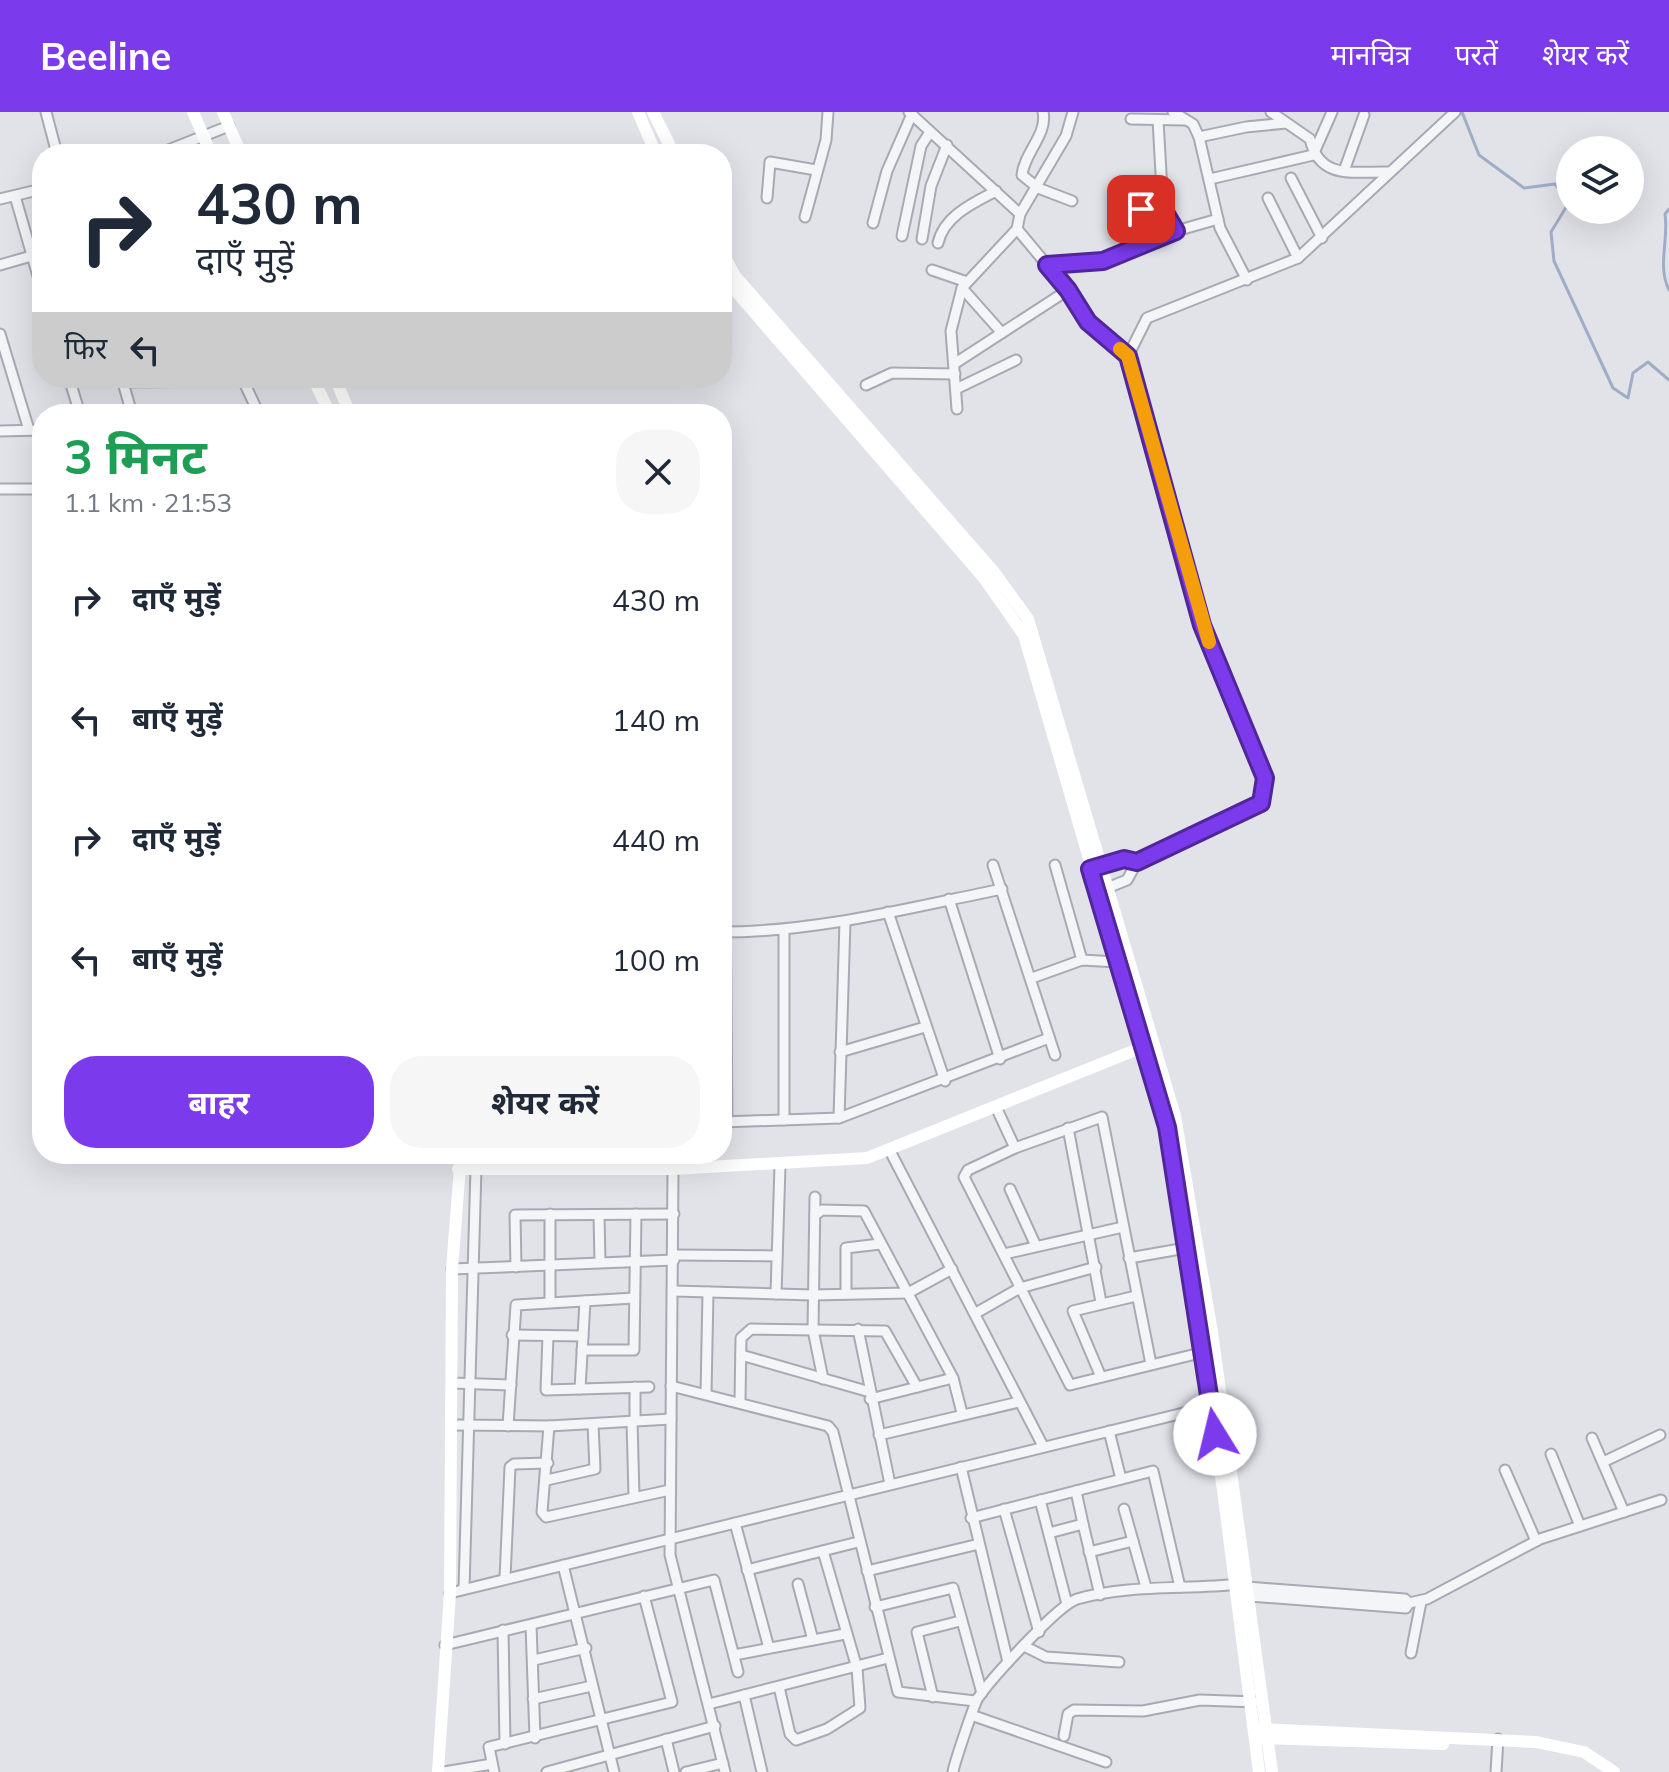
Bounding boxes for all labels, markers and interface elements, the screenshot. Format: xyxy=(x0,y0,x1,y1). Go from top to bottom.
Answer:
text: Beeline xyxy=(40,32,171,80)
text: मानचित्र xyxy=(1331,37,1411,72)
text: परतें xyxy=(1455,37,1498,72)
text: शेयर करें xyxy=(1542,37,1629,72)
map controls xyxy=(1556,136,1644,224)
button: layers xyxy=(1556,136,1644,224)
text: 430 m xyxy=(196,168,363,238)
pin xyxy=(1107,175,1175,243)
icon: right xyxy=(64,176,168,280)
icon: arrive xyxy=(1119,187,1163,231)
text: दाएँ मुड़ें xyxy=(196,237,295,282)
icon: left xyxy=(123,328,167,372)
text: फिर xyxy=(64,329,107,367)
text: 3 मिनट xyxy=(64,426,207,486)
button: close xyxy=(616,430,700,514)
text: 1.1 km · 21:53 xyxy=(64,486,232,519)
icon: right xyxy=(64,578,108,622)
text: दाएँ मुड़ें xyxy=(132,579,221,617)
text: 430 m xyxy=(612,581,700,619)
icon: left xyxy=(64,698,108,742)
text: बाएँ मुड़ें xyxy=(132,699,222,737)
text: 140 m xyxy=(612,701,700,739)
icon: right xyxy=(64,818,108,862)
text: दाएँ मुड़ें xyxy=(132,819,221,857)
text: 440 m xyxy=(612,821,700,859)
icon: left xyxy=(64,938,108,982)
text: बाएँ मुड़ें xyxy=(132,939,222,977)
text: 100 m xyxy=(612,941,700,979)
button: बाहर xyxy=(64,1056,374,1148)
button: शेयर करें xyxy=(390,1056,700,1148)
position arrow xyxy=(1173,1392,1257,1476)

